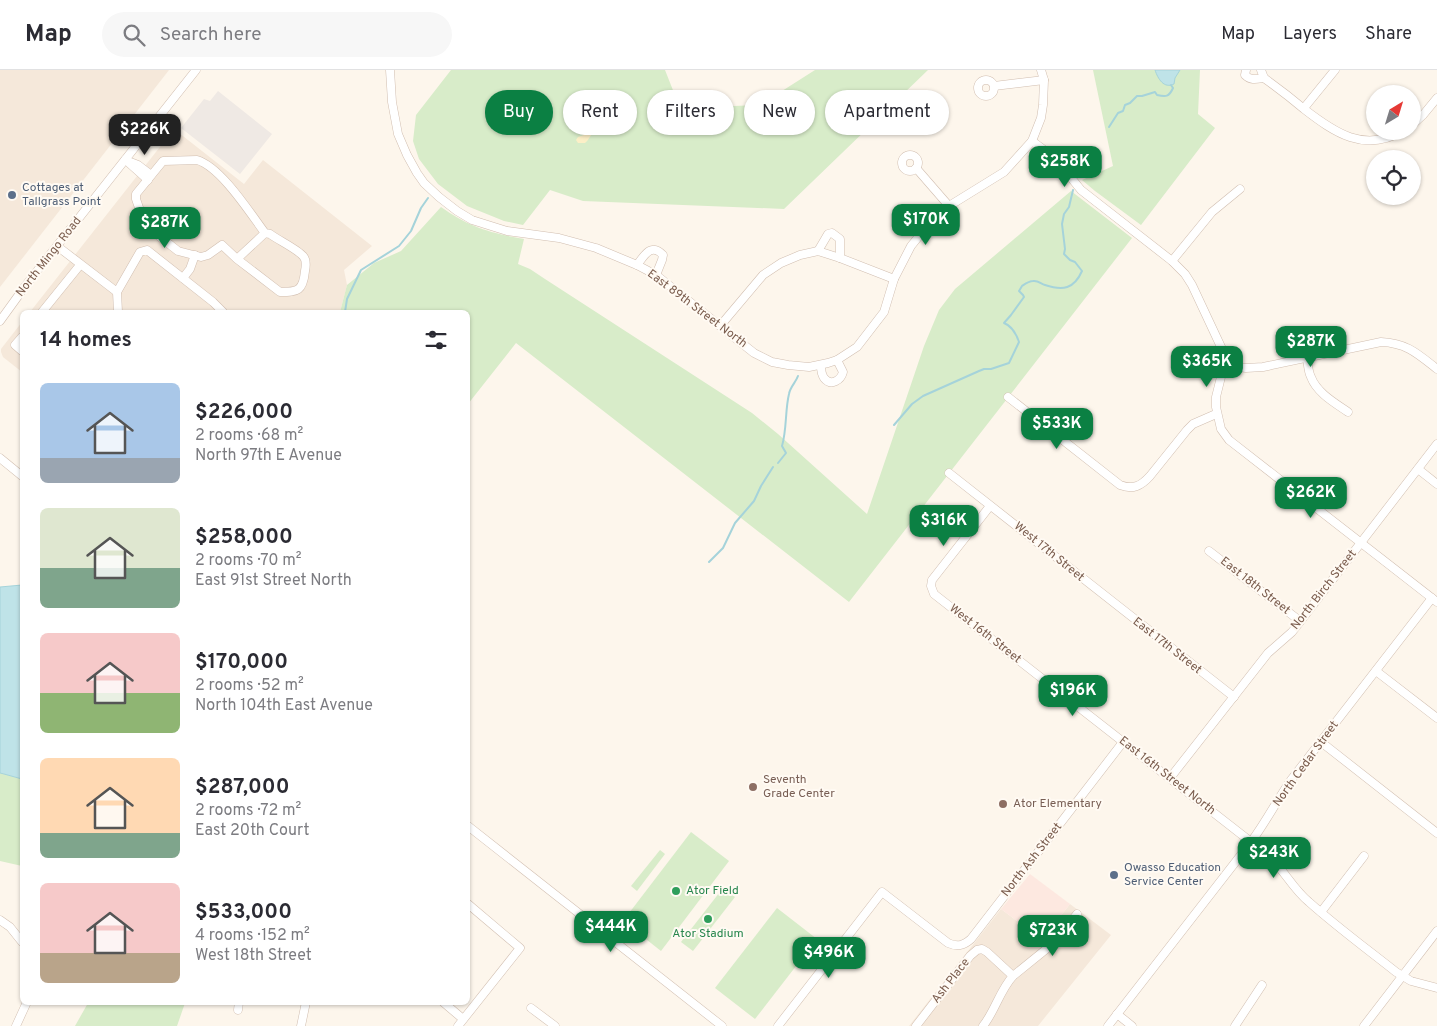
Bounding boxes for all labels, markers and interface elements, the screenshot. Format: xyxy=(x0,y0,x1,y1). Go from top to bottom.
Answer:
search box xyxy=(102,12,452,57)
text: Map xyxy=(25,20,72,50)
icon: search xyxy=(120,21,148,49)
text: Search here xyxy=(160,23,261,47)
text: Map xyxy=(1221,23,1255,46)
text: Layers xyxy=(1283,23,1337,46)
text: Share xyxy=(1365,23,1412,46)
north arrow xyxy=(1366,85,1421,140)
map controls xyxy=(1366,85,1421,205)
chip: Buy xyxy=(485,90,553,135)
chip: Rent xyxy=(563,90,637,135)
chip: Filters xyxy=(647,90,734,135)
chip: New xyxy=(744,90,815,135)
chip: Apartment xyxy=(825,90,949,135)
pin: $226K xyxy=(110,114,180,156)
text: $226K xyxy=(120,120,170,140)
pin: $258K xyxy=(1030,146,1100,188)
button: locate xyxy=(1366,150,1421,205)
text: $258K xyxy=(1040,152,1090,172)
place label: Cottages at Tallgrass Point xyxy=(22,180,101,210)
marker: Cottages at Tallgrass Point xyxy=(6,189,18,201)
pin: $170K xyxy=(891,204,961,246)
pin: $287K xyxy=(130,206,200,249)
text: $170K xyxy=(903,210,949,230)
text: $287K xyxy=(140,213,190,233)
street label: North Mingo Road xyxy=(13,214,85,300)
street label: East 89th Street North xyxy=(644,266,750,352)
icon: filters xyxy=(422,326,450,354)
pin: $287K xyxy=(1276,326,1346,368)
text: 14 homes xyxy=(40,327,132,354)
text: $287K xyxy=(1286,332,1336,352)
pin: $365K xyxy=(1172,346,1242,388)
text: $365K xyxy=(1182,352,1232,372)
text: $226,000 xyxy=(195,399,293,426)
icon: home xyxy=(80,403,140,463)
pin: $533K xyxy=(1022,408,1092,450)
text: $533K xyxy=(1032,414,1082,434)
text: 2 rooms · 68 m² xyxy=(195,426,303,446)
text: North 97th E Avenue xyxy=(195,446,342,466)
pin: $262K xyxy=(1276,476,1346,519)
text: $262K xyxy=(1286,483,1336,503)
pin: $316K xyxy=(909,504,979,547)
text: $316K xyxy=(921,511,967,531)
street label: West 17th Street xyxy=(1010,519,1088,585)
text: $258,000 xyxy=(195,524,293,551)
icon: home xyxy=(80,528,140,588)
street label: North Birch Street xyxy=(1288,547,1360,633)
text: 2 rooms · 70 m² xyxy=(195,551,302,571)
street label: East 18th Street xyxy=(1217,554,1293,618)
text: East 91st Street North xyxy=(195,571,352,591)
street label: West 16th Street xyxy=(946,601,1024,667)
street label: East 17th Street xyxy=(1129,614,1205,678)
text: $170,000 xyxy=(195,649,288,676)
icon: home xyxy=(80,653,140,713)
pin: $196K xyxy=(1038,674,1108,717)
text: 2 rooms · 52 m² xyxy=(195,676,304,696)
text: $196K xyxy=(1049,681,1097,701)
text: North 104th East Avenue xyxy=(195,696,373,716)
street label: North Cedar Street xyxy=(1270,718,1342,810)
street label: East 16th Street North xyxy=(1115,733,1219,819)
place label: Seventh Grade Center xyxy=(763,772,835,802)
text: $287,000 xyxy=(195,774,290,801)
icon: home xyxy=(80,778,140,838)
marker: Seventh Grade Center xyxy=(747,781,759,793)
place label: Ator Elementary xyxy=(1013,796,1102,812)
marker: Ator Elementary xyxy=(997,798,1009,810)
text: 2 rooms · 72 m² xyxy=(195,801,301,821)
street label: North Ash Street xyxy=(998,820,1066,900)
text: East 20th Court xyxy=(195,821,310,841)
pin: $243K xyxy=(1239,836,1309,879)
text: $243K xyxy=(1249,843,1299,863)
place label: Owasso Education Service Center xyxy=(1124,860,1221,890)
marker: Owasso Education Service Center xyxy=(1108,869,1120,881)
place label: Ator Field xyxy=(686,883,739,899)
marker: Ator Field xyxy=(670,885,682,897)
text: $533,000 xyxy=(195,899,292,926)
icon: home xyxy=(80,903,140,963)
pin: $444K xyxy=(576,910,646,953)
marker: Ator Stadium xyxy=(702,913,714,925)
pin: $723K xyxy=(1018,914,1088,957)
text: $444K xyxy=(585,917,637,937)
text: $723K xyxy=(1029,921,1077,941)
text: 4 rooms · 152 m² xyxy=(195,926,310,946)
place label: Ator Stadium xyxy=(672,926,744,942)
pin: $496K xyxy=(794,936,864,979)
text: $496K xyxy=(804,943,854,963)
text: West 18th Street xyxy=(195,946,312,966)
street label: Ash Place xyxy=(928,955,974,1007)

